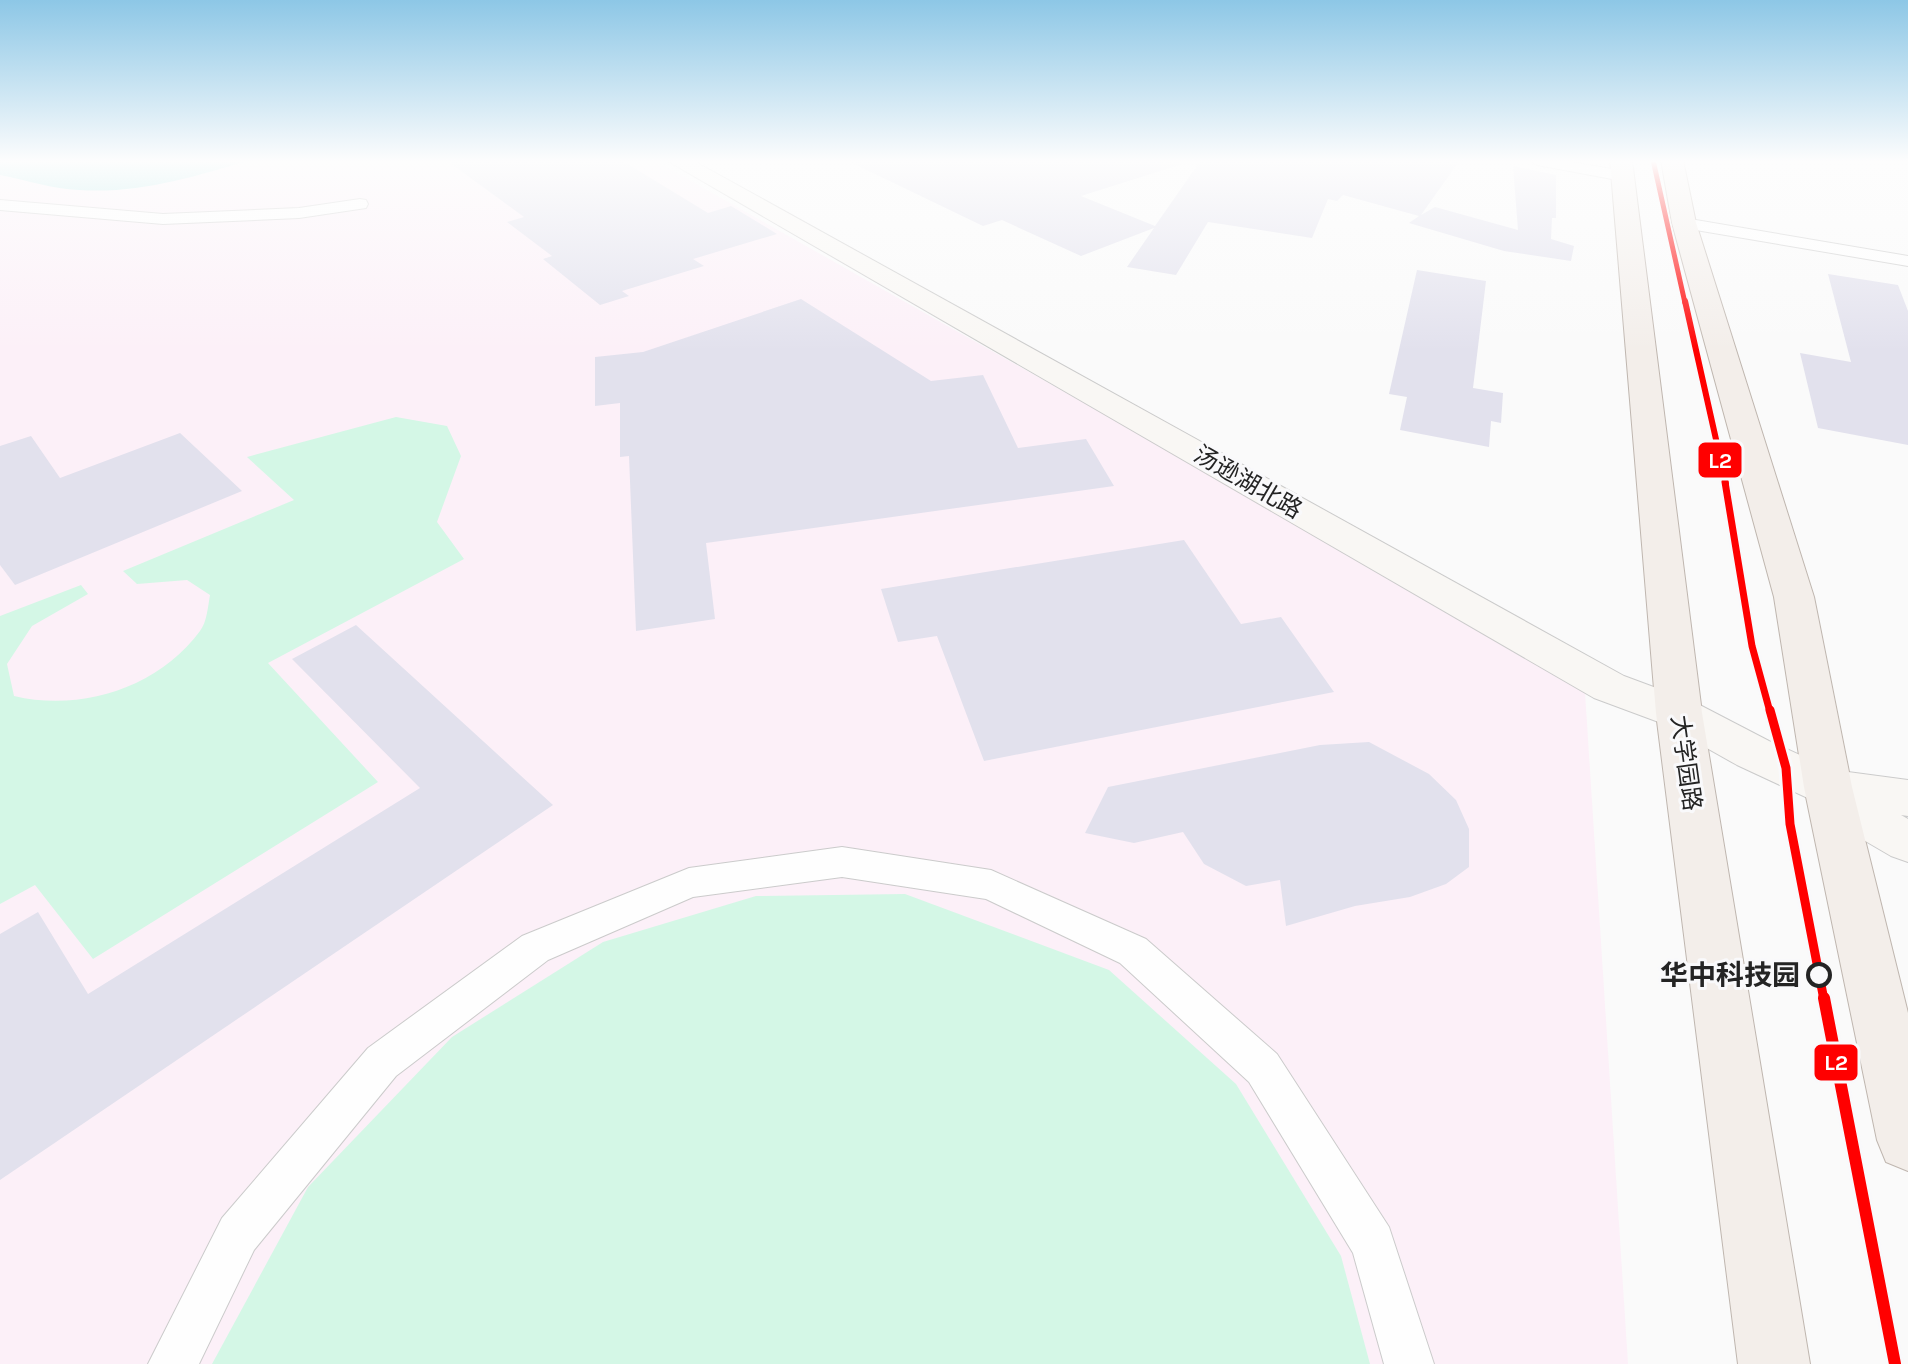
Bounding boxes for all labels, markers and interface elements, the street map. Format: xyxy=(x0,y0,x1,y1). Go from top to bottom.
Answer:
street label: 汤逊湖北路 xyxy=(1189,440,1307,524)
line badge: L2 xyxy=(1697,441,1743,479)
text: L2 xyxy=(1708,448,1732,474)
street label: 大学园路 xyxy=(1665,714,1707,812)
place label: 华中科技园 xyxy=(1660,959,1800,992)
marker: 华中科技园 xyxy=(1807,963,1831,987)
line badge: L2 xyxy=(1813,1043,1859,1082)
text: L2 xyxy=(1824,1050,1848,1076)

